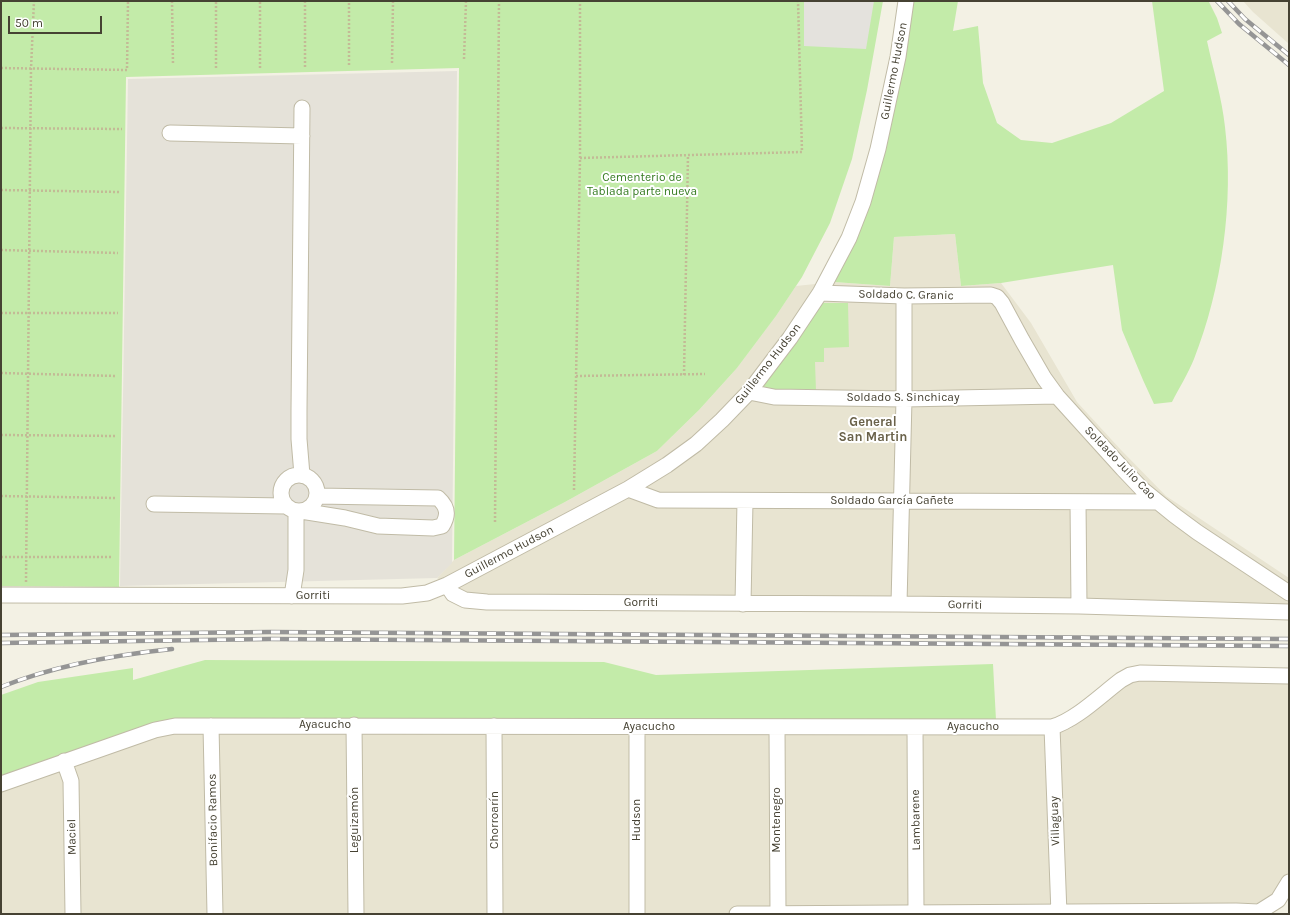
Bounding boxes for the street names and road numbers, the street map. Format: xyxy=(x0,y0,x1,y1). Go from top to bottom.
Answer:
street label: Guillermo Hudson xyxy=(877,21,911,121)
street label: Soldado C. Granic xyxy=(858,287,954,303)
street label: Guillermo Hudson xyxy=(732,321,804,407)
street label: Soldado S. Sinchicay xyxy=(846,391,960,405)
street label: Soldado Julio Cao xyxy=(1081,423,1159,503)
street label: Soldado García Cañete xyxy=(830,494,954,508)
street label: Guillermo Hudson xyxy=(462,522,556,582)
street label: Gorriti xyxy=(296,589,330,603)
street label: Gorriti xyxy=(624,596,658,610)
street label: Gorriti xyxy=(948,597,982,613)
street label: Ayacucho xyxy=(299,718,351,732)
street label: Ayacucho xyxy=(623,720,675,734)
street label: Ayacucho xyxy=(947,720,999,734)
street label: Bonifacio Ramos xyxy=(205,773,221,867)
street label: Leguizamón xyxy=(348,787,362,853)
street label: Montenegro xyxy=(770,787,784,853)
street label: Lambarene xyxy=(908,789,924,851)
street label: Chorroarín xyxy=(488,791,502,849)
street label: Villaguay xyxy=(1047,796,1063,846)
street label: Hudson xyxy=(630,799,644,841)
street label: Maciel xyxy=(64,819,80,855)

